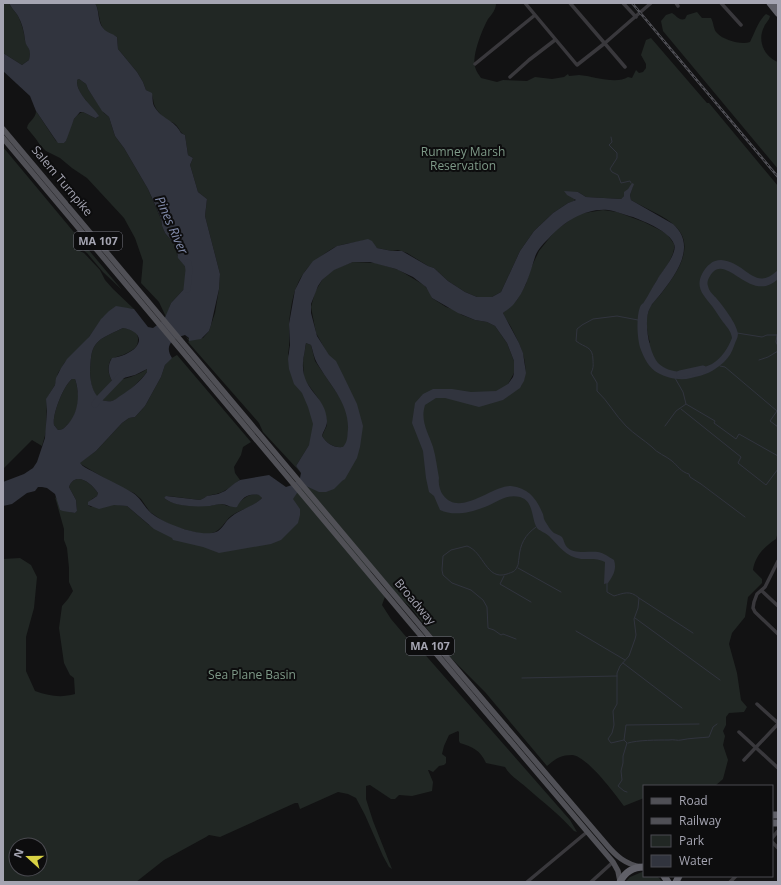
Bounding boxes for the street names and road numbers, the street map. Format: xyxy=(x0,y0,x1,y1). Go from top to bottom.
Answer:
street label: Salem Turnpike xyxy=(28,142,97,220)
road number: MA 107 xyxy=(74,232,122,250)
street label: Broadway xyxy=(391,575,440,629)
road number: MA 107 xyxy=(406,637,454,655)

